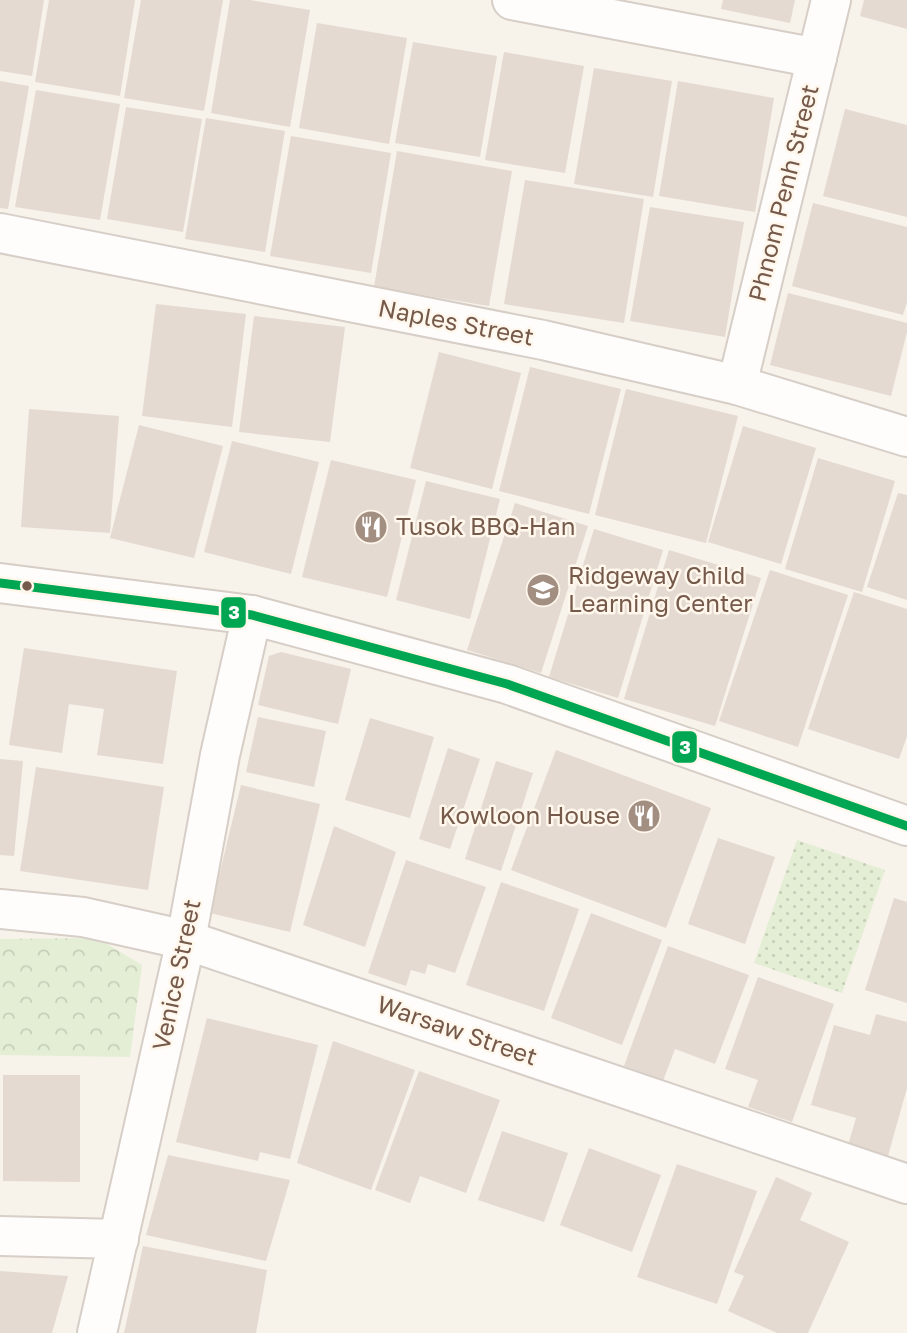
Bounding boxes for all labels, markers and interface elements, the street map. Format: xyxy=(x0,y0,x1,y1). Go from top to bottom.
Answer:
street label: Phnom Penh Street xyxy=(742,81,824,304)
street label: Naples Street xyxy=(376,292,536,351)
restaurant icon: Tusok BBQ-Han xyxy=(352,508,390,546)
place label: Tusok BBQ-Han xyxy=(396,511,575,540)
place label: Ridgeway Child Learning Center xyxy=(568,560,753,617)
school or university icon: Ridgeway Child Learning Center xyxy=(524,571,562,609)
unlabelled marker xyxy=(20,579,34,593)
line badge: 3 xyxy=(220,596,247,629)
text: 3 xyxy=(228,600,240,623)
line badge: 3 xyxy=(671,730,698,764)
text: 3 xyxy=(679,735,691,758)
restaurant icon: Kowloon House xyxy=(625,797,663,835)
place label: Kowloon House xyxy=(440,800,620,829)
street label: Venice Street xyxy=(145,896,206,1053)
street label: Warsaw Street xyxy=(374,989,541,1071)

